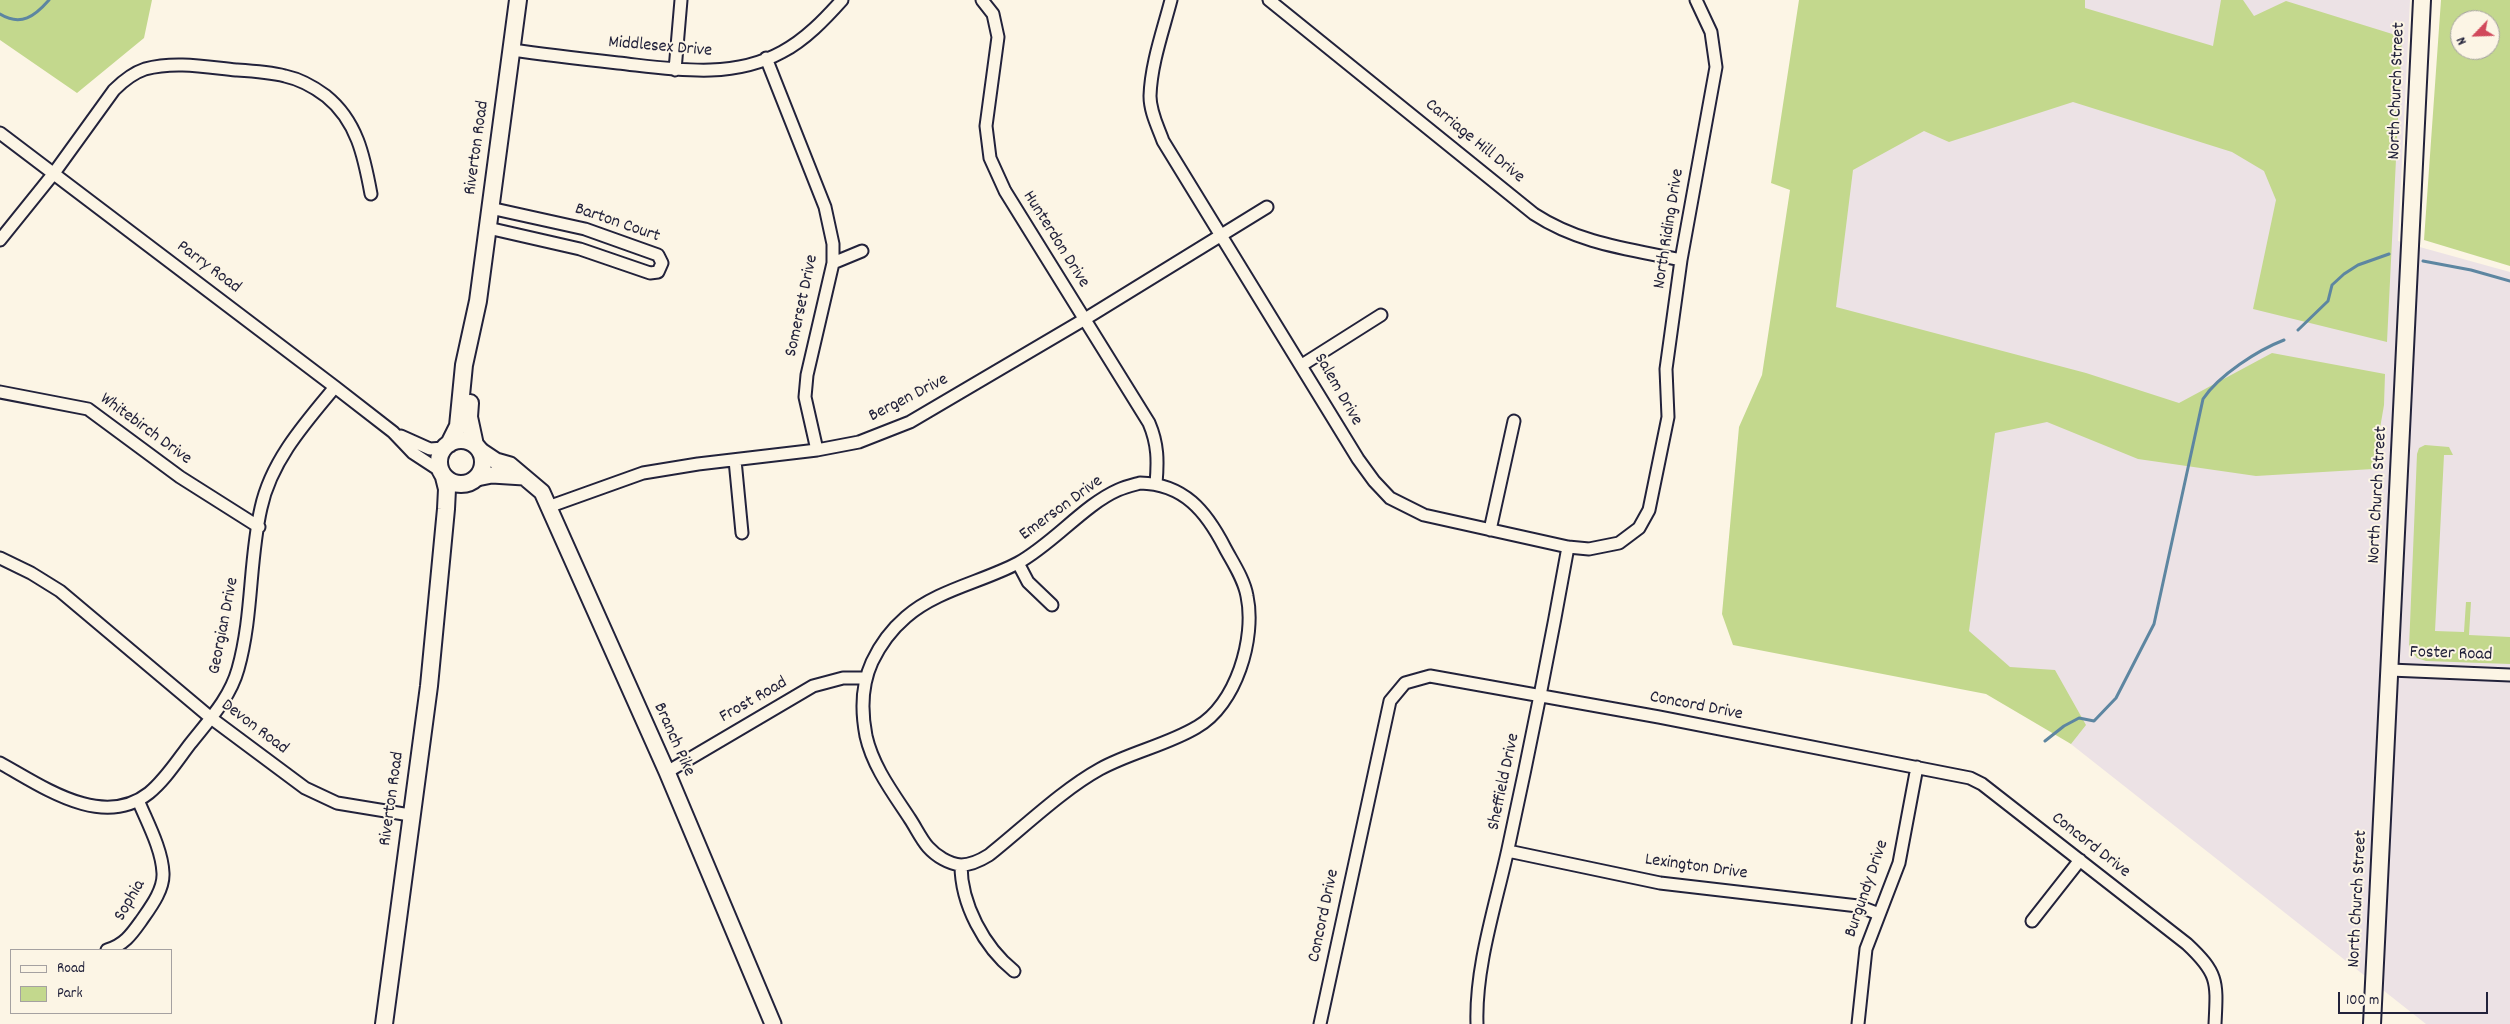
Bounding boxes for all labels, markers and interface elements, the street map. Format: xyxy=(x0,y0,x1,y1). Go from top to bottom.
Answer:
north arrow xyxy=(2450,10,2500,60)
street label: North Church Street xyxy=(2385,22,2411,160)
street label: Middlesex Drive xyxy=(607,33,713,63)
text: N xyxy=(2452,33,2473,48)
street label: Carriage Hill Drive xyxy=(1420,95,1528,189)
street label: Riverton Road xyxy=(461,100,495,196)
street label: North Riding Drive xyxy=(1650,167,1690,291)
street label: Hunterdon Drive xyxy=(1017,188,1093,292)
street label: Barton Court xyxy=(572,199,662,249)
street label: Parry Road xyxy=(172,237,244,299)
street label: Somerset Drive xyxy=(782,253,824,359)
street label: Salem Drive xyxy=(1308,350,1366,430)
street label: Bergen Drive xyxy=(866,370,952,428)
street label: Whitebirch Drive xyxy=(95,389,195,471)
street label: North Church Street xyxy=(2365,426,2393,564)
street label: Emerson Drive xyxy=(1016,472,1108,546)
street label: Georgian Drive xyxy=(205,576,245,676)
street label: Foster Road xyxy=(2409,643,2493,667)
street label: Frost Road xyxy=(716,673,792,729)
street label: Concord Drive xyxy=(1648,687,1744,727)
street label: Devon Road xyxy=(216,696,292,760)
street label: Branch Pike xyxy=(647,700,699,780)
street label: Sheffield Drive xyxy=(1484,732,1526,832)
street label: Riverton Road xyxy=(376,751,410,847)
street label: Concord Drive xyxy=(2046,808,2134,884)
street label: North Church Street xyxy=(2345,830,2373,968)
street label: Burgundy Drive xyxy=(1841,838,1895,940)
street label: Lexington Drive xyxy=(1643,850,1749,886)
street label: Concord Drive xyxy=(1305,868,1345,964)
street label: Sophia xyxy=(111,876,151,926)
legend xyxy=(10,949,172,1014)
text: Road xyxy=(57,958,85,980)
scale bar xyxy=(2340,982,2490,1014)
text: Park xyxy=(57,983,83,1005)
text: 100 m xyxy=(2346,990,2379,1012)

